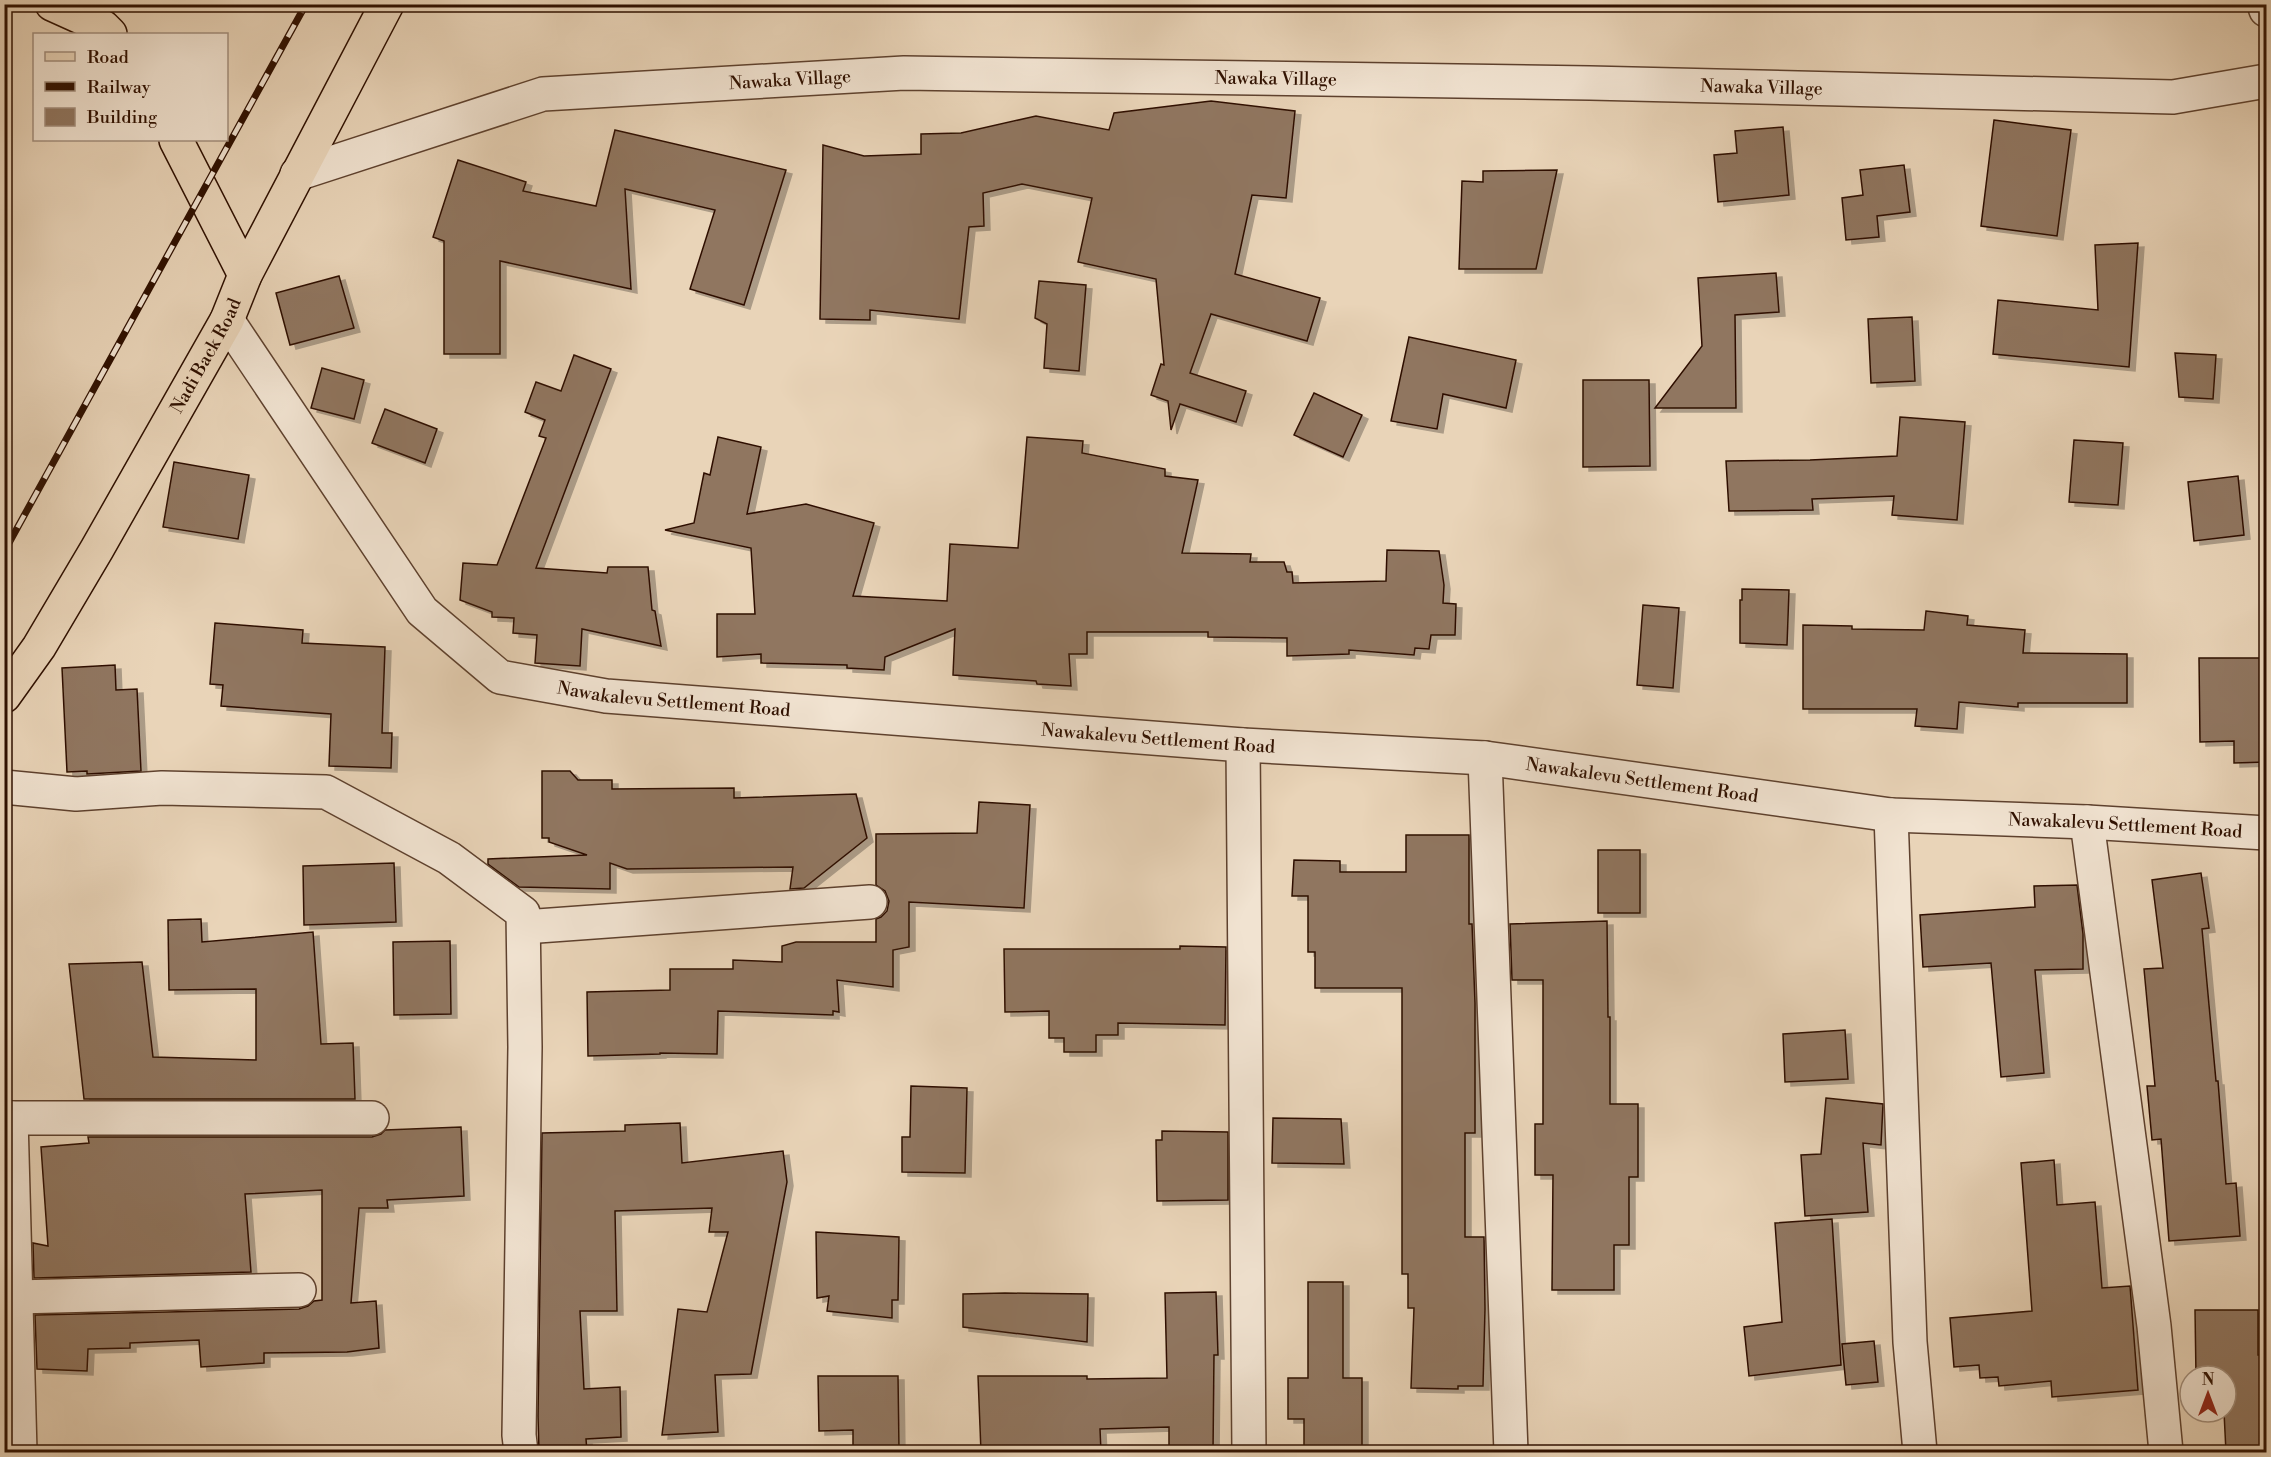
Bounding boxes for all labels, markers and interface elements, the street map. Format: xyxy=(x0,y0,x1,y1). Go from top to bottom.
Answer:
legend xyxy=(33,33,228,141)
text: Road xyxy=(87,46,130,69)
street label: Nawaka Village xyxy=(728,65,852,95)
street label: Nawaka Village xyxy=(1214,66,1337,91)
street label: Nawaka Village xyxy=(1700,74,1823,100)
text: Railway xyxy=(87,76,151,99)
text: Building xyxy=(86,106,158,129)
street label: Nadi Back Road xyxy=(165,294,246,417)
street label: Nawakalevu Settlement Road xyxy=(555,676,792,722)
street label: Nawakalevu Settlement Road xyxy=(1040,718,1277,758)
street label: Nawakalevu Settlement Road xyxy=(1524,752,1761,808)
street label: Nawakalevu Settlement Road xyxy=(2008,808,2244,843)
north arrow xyxy=(2178,1364,2238,1424)
text: N xyxy=(2202,1370,2215,1390)

